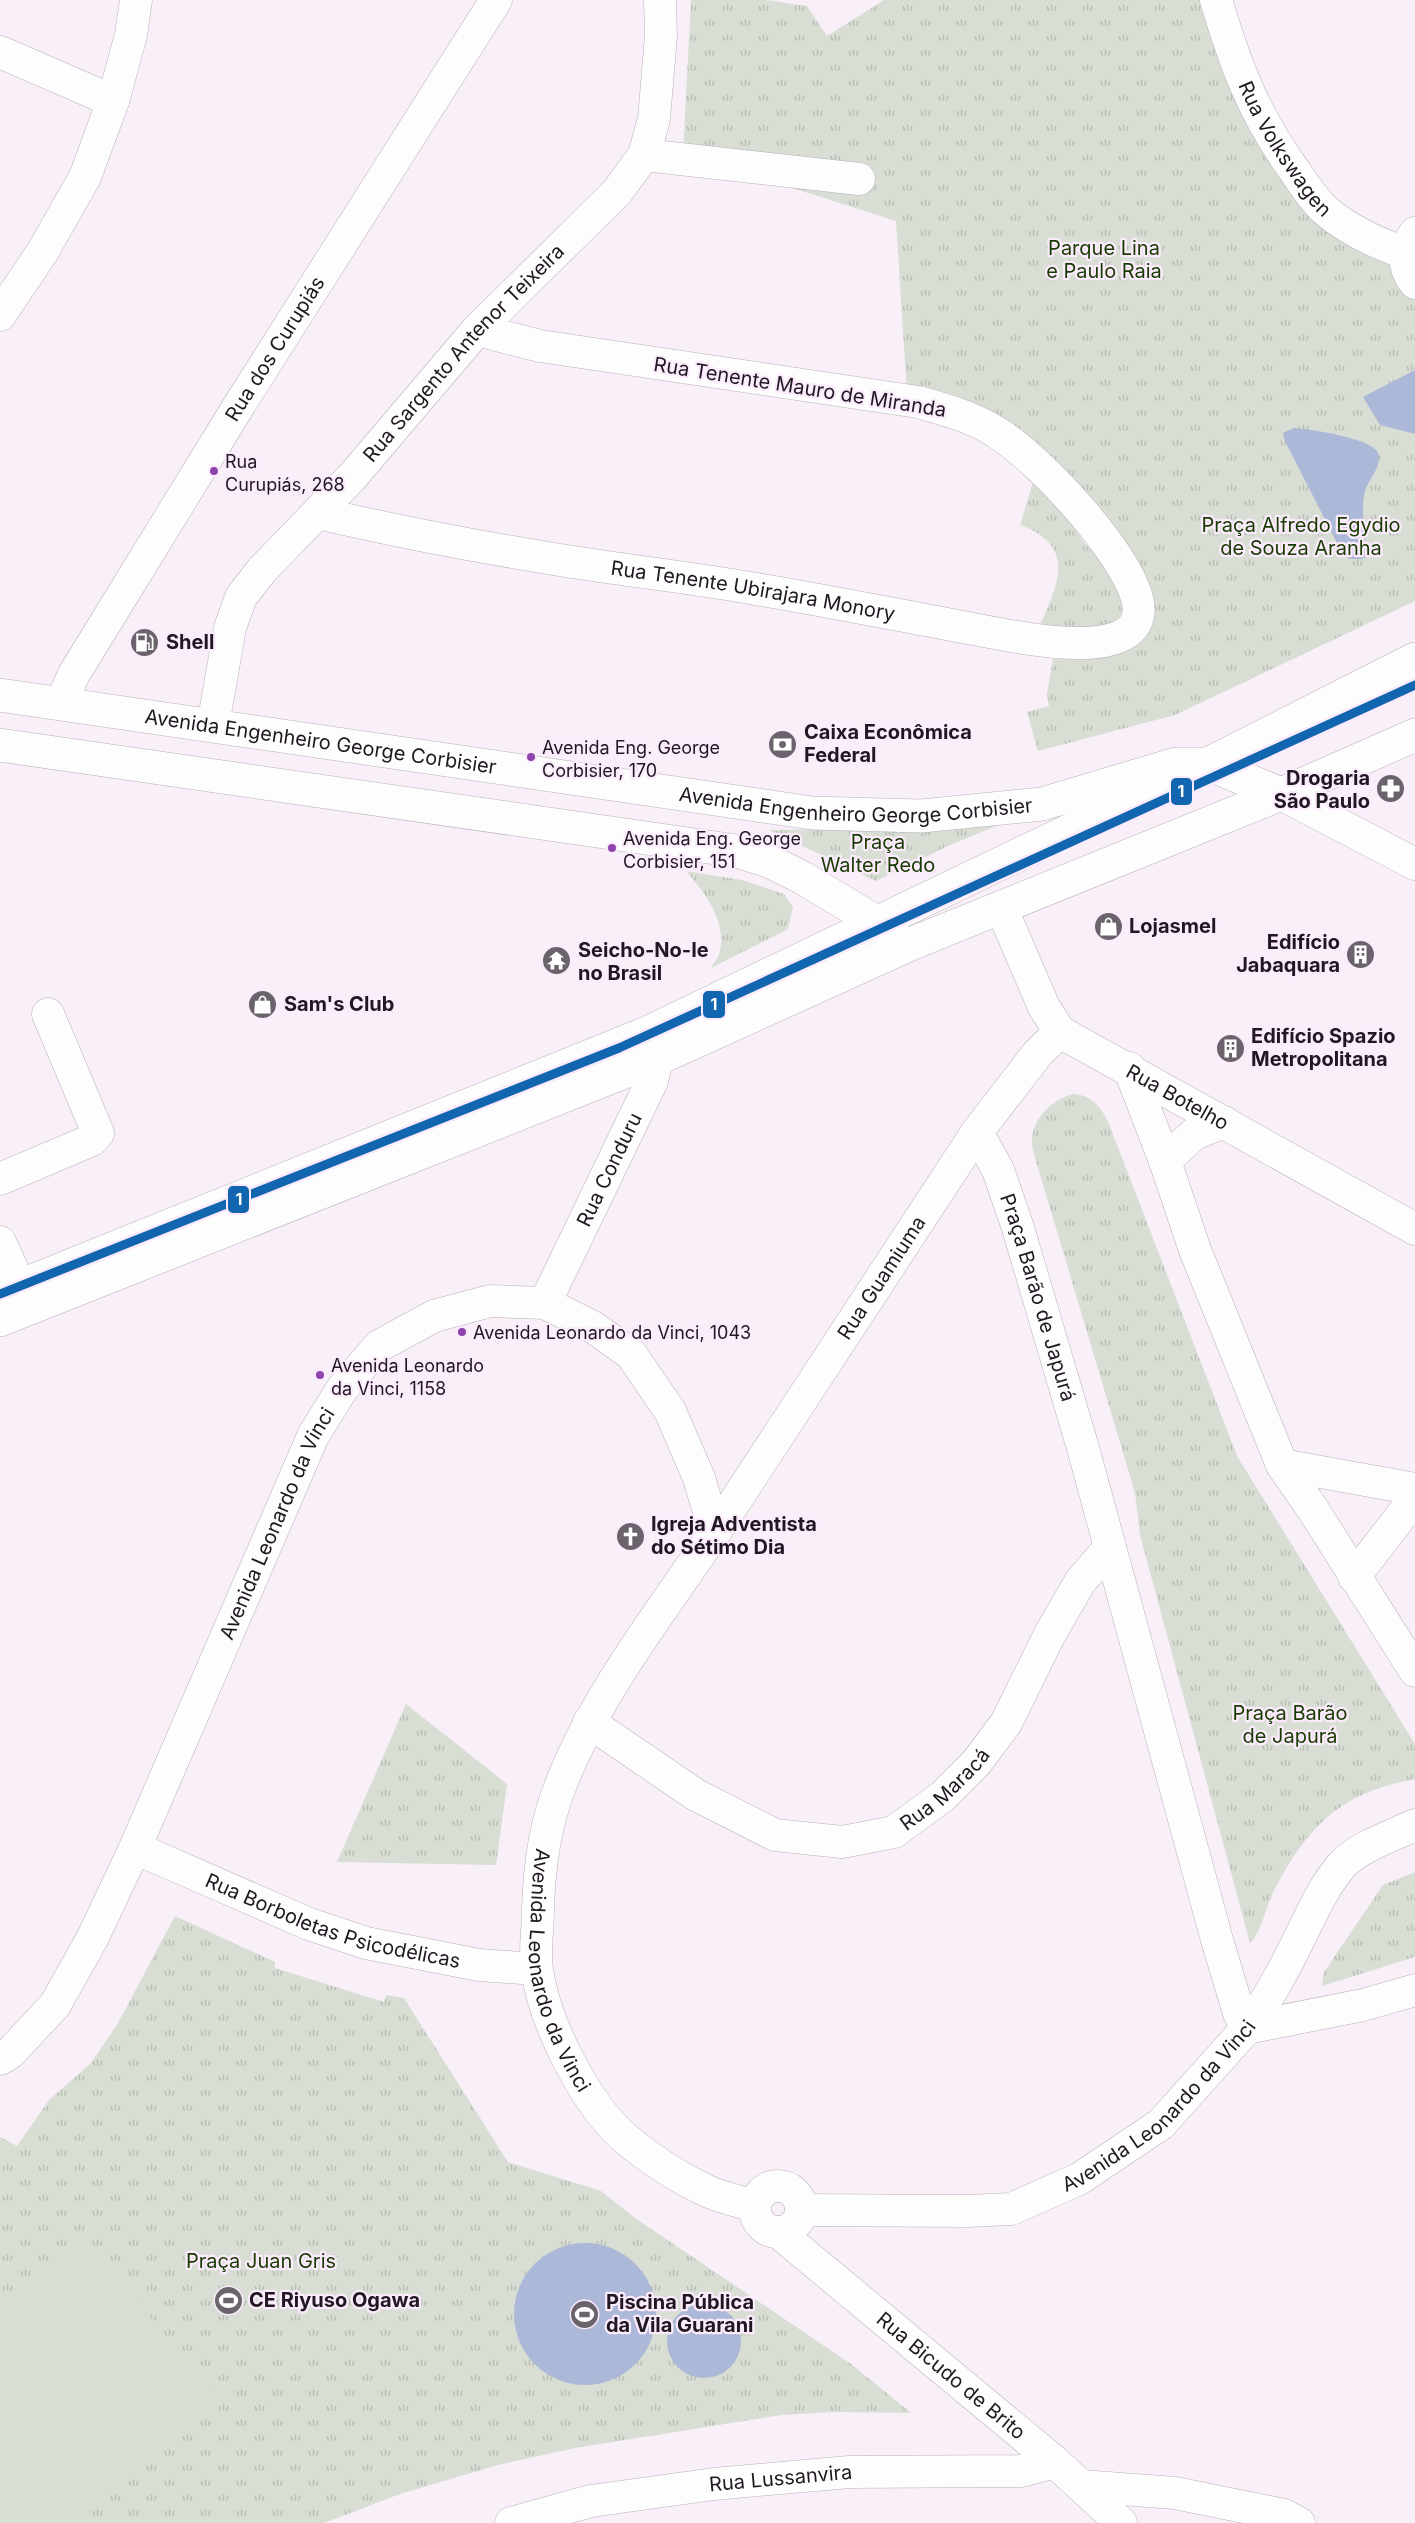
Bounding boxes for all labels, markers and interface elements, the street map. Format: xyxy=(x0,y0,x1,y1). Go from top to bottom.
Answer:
street label: Rua Volkswagen xyxy=(1233,77,1336,222)
park label: Parque Lina e Paulo Raia xyxy=(1046,236,1162,283)
street label: Rua Sargento Antenor Teixeira xyxy=(358,239,569,467)
street label: Rua dos Curupiás xyxy=(220,272,330,426)
street label: Rua Tenente Mauro de Miranda xyxy=(652,352,948,422)
place label: Rua Curupiás, 268 xyxy=(225,451,345,495)
marker: Rua Curupiás, 268 xyxy=(208,465,220,477)
park label: Praça Alfredo Egydio de Souza Aranha xyxy=(1202,513,1401,560)
street label: Rua Tenente Ubirajara Monory xyxy=(609,556,897,626)
fuel station icon: Shell xyxy=(129,626,161,658)
place label: Shell xyxy=(166,630,214,654)
street label: Avenida Engenheiro George Corbisier xyxy=(143,704,499,779)
place label: Caixa Econômica Federal xyxy=(804,720,972,767)
bank icon: Caixa Econômica Federal xyxy=(767,728,799,760)
place label: Avenida Eng. George Corbisier, 170 xyxy=(542,737,720,781)
marker: Avenida Eng. George Corbisier, 170 xyxy=(525,751,537,763)
place label: Drogaria São Paulo xyxy=(1274,766,1370,813)
pharmacy icon: Drogaria São Paulo xyxy=(1375,773,1407,805)
line badge: 1 xyxy=(1170,777,1193,806)
text: 1 xyxy=(1178,781,1184,801)
street label: Avenida Engenheiro George Corbisier xyxy=(678,782,1034,828)
place label: Avenida Eng. George Corbisier, 151 xyxy=(623,828,801,872)
park label: Praça Walter Redo xyxy=(821,830,935,877)
marker: Avenida Eng. George Corbisier, 151 xyxy=(606,842,618,854)
shop icon: Lojasmel xyxy=(1092,910,1124,942)
place label: Lojasmel xyxy=(1129,914,1216,938)
place label: Edifício Jabaquara xyxy=(1236,930,1340,977)
place label: Seicho-No-Ie no Brasil xyxy=(578,938,709,985)
building icon: Edifício Jabaquara xyxy=(1345,938,1377,970)
temple icon: Seicho-No-Ie no Brasil xyxy=(541,945,573,977)
shop icon: Sam's Club xyxy=(247,988,279,1020)
line badge: 1 xyxy=(702,990,726,1019)
place label: Sam's Club xyxy=(284,992,394,1016)
text: 1 xyxy=(711,994,717,1014)
place label: Edifício Spazio Metropolitana xyxy=(1251,1024,1396,1071)
building icon: Edifício Spazio Metropolitana xyxy=(1214,1032,1246,1064)
street label: Rua Botelho xyxy=(1122,1059,1233,1135)
street label: Rua Conduru xyxy=(572,1109,647,1230)
line badge: 1 xyxy=(227,1185,250,1214)
text: 1 xyxy=(236,1189,242,1209)
street label: Praça Barão de Japurá xyxy=(995,1190,1081,1404)
street label: Rua Guamiuma xyxy=(832,1212,931,1344)
place label: Avenida Leonardo da Vinci, 1043 xyxy=(473,1322,751,1343)
marker: Avenida Leonardo da Vinci, 1043 xyxy=(456,1326,468,1338)
place label: Avenida Leonardo da Vinci, 1158 xyxy=(331,1355,484,1399)
marker: Avenida Leonardo da Vinci, 1158 xyxy=(314,1369,326,1381)
street label: Avenida Leonardo da Vinci xyxy=(215,1403,340,1643)
place label: Igreja Adventista do Sétimo Dia xyxy=(651,1512,817,1559)
church icon: Igreja Adventista do Sétimo Dia xyxy=(614,1520,646,1552)
park label: Praça Barão de Japurá xyxy=(1232,1701,1348,1748)
street label: Rua Maracá xyxy=(895,1743,995,1836)
street label: Avenida Leonardo da Vinci xyxy=(524,1847,596,2096)
street label: Rua Borboletas Psicodélicas xyxy=(202,1868,463,1973)
street label: Avenida Leonardo da Vinci xyxy=(1058,2015,1261,2197)
park label: Praça Juan Gris xyxy=(186,2249,336,2273)
sports icon: CE Riyuso Ogawa xyxy=(212,2284,244,2316)
place label: CE Riyuso Ogawa xyxy=(249,2288,420,2312)
place label: Piscina Pública da Vila Guarani xyxy=(606,2290,754,2337)
sports icon: Piscina Pública da Vila Guarani xyxy=(569,2298,601,2330)
street label: Rua Bicudo de Brito xyxy=(872,2307,1030,2444)
street label: Rua Lussanvira xyxy=(708,2460,853,2496)

